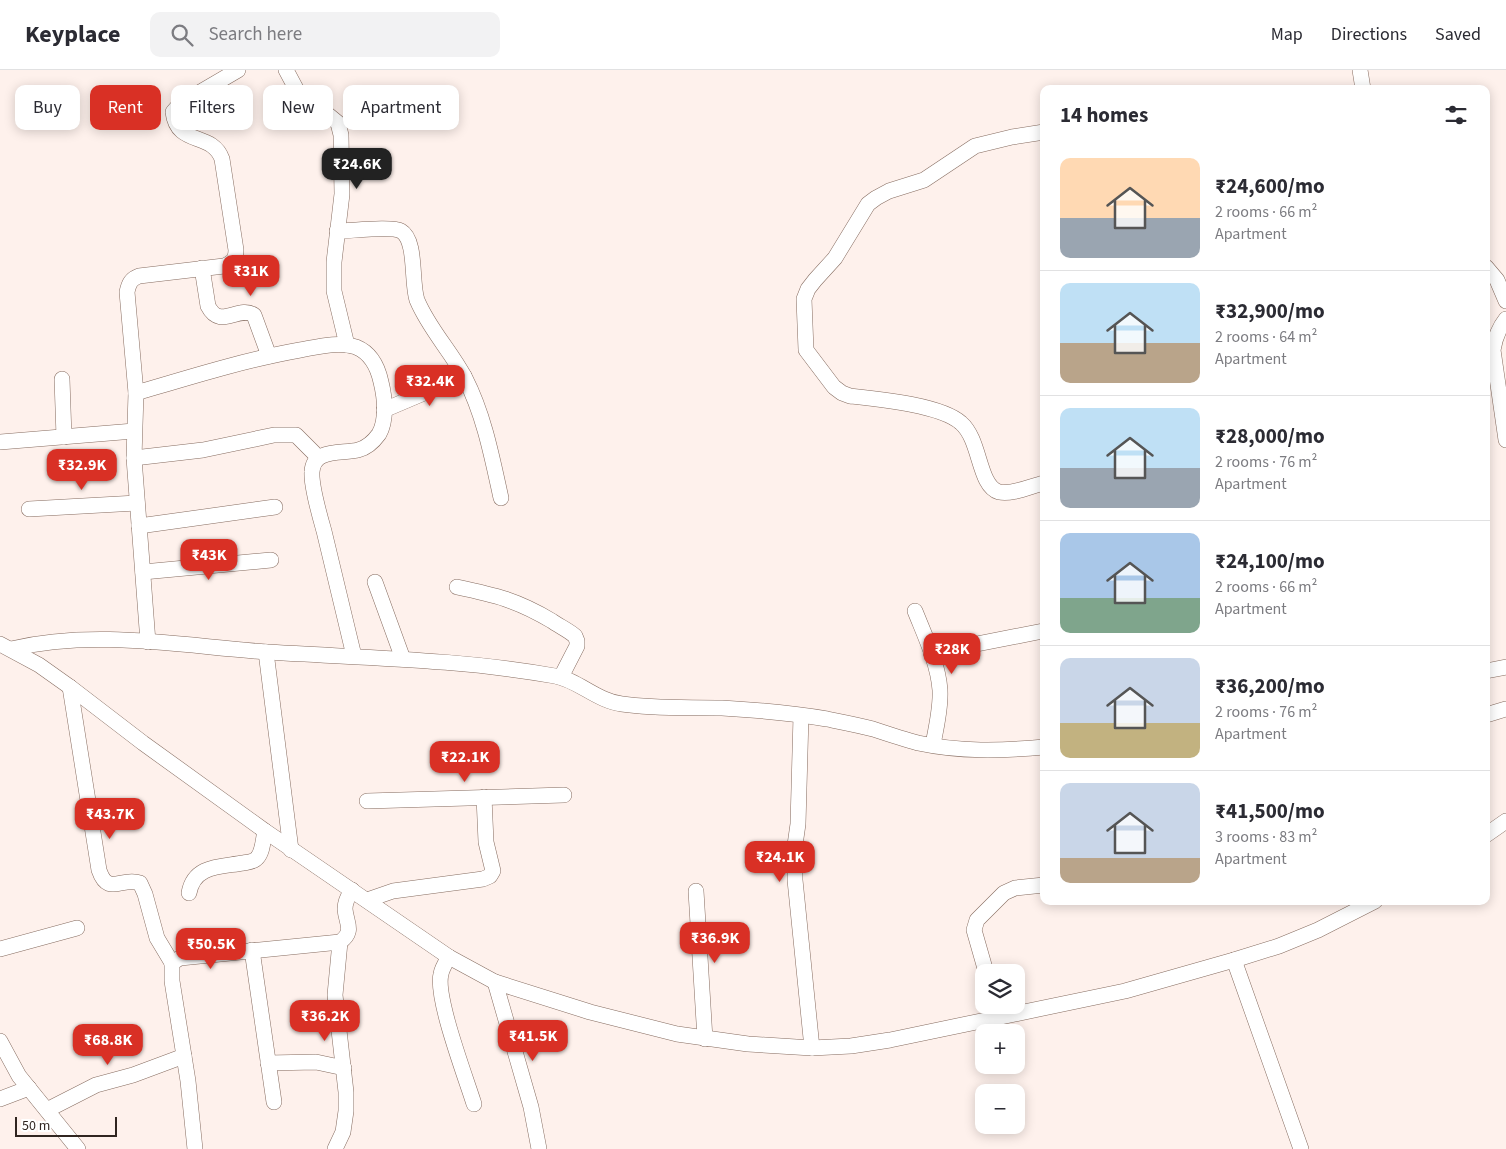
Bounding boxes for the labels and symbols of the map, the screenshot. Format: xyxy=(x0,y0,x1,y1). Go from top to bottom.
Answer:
pin: ₹24.6K xyxy=(316,148,398,190)
pin: ₹31K xyxy=(221,254,281,297)
pin: ₹32.4K xyxy=(389,364,471,407)
pin: ₹32.9K xyxy=(41,448,123,491)
pin: ₹43K xyxy=(179,538,239,581)
pin: ₹28K xyxy=(922,632,982,675)
pin: ₹22.1K xyxy=(424,740,506,783)
pin: ₹43.7K xyxy=(69,798,151,840)
pin: ₹24.1K xyxy=(739,840,821,883)
pin: ₹36.9K xyxy=(674,922,756,964)
pin: ₹50.5K xyxy=(170,928,252,970)
pin: ₹36.2K xyxy=(284,1000,366,1042)
pin: ₹41.5K xyxy=(492,1020,574,1062)
pin: ₹68.8K xyxy=(67,1024,149,1066)
scale bar xyxy=(15,1114,118,1137)

